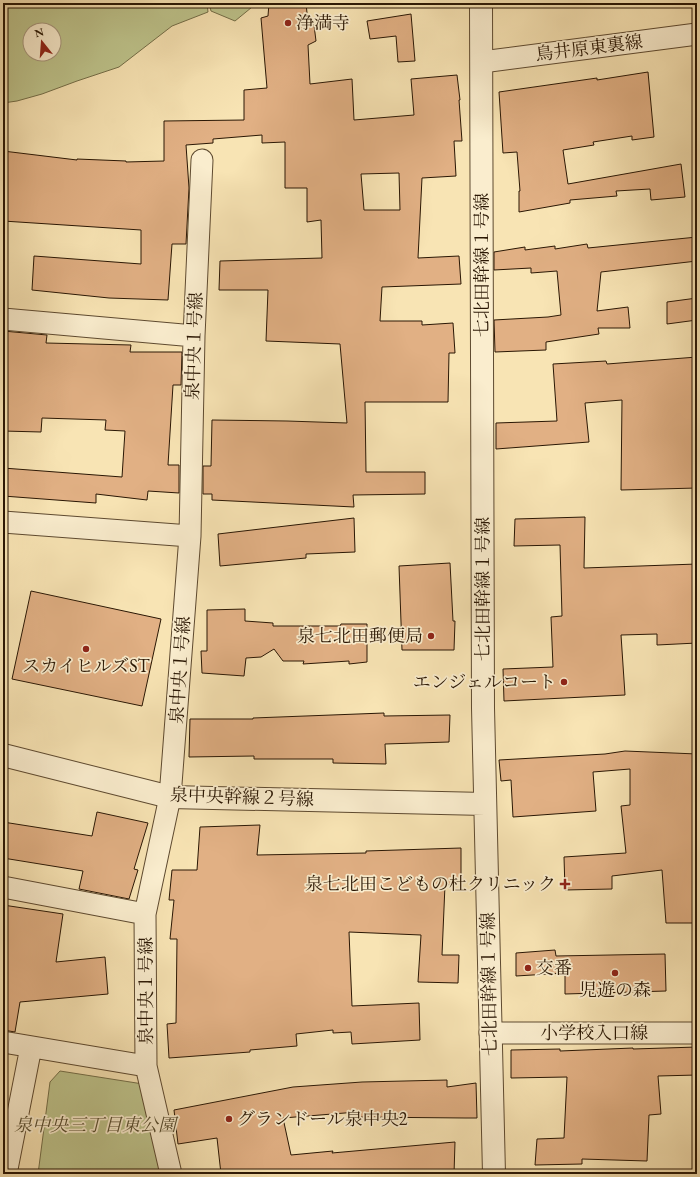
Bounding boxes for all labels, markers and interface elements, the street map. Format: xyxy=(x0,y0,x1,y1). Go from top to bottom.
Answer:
place label: 浄満寺 xyxy=(296,11,350,34)
marker: 浄満寺 xyxy=(283,18,293,28)
north arrow xyxy=(22,22,62,62)
text: N xyxy=(33,24,45,40)
street label: 鳥井原東裏線 xyxy=(534,30,644,65)
street label: 七北田幹線１号線 xyxy=(470,193,493,337)
street label: 泉中央１号線 xyxy=(180,292,207,400)
street label: 七北田幹線１号線 xyxy=(471,517,494,661)
street label: 泉中央１号線 xyxy=(164,615,195,725)
place label: 泉七北田郵便局 xyxy=(297,624,423,647)
marker: 泉七北田郵便局 xyxy=(426,631,436,641)
marker: スカイヒルズST xyxy=(81,644,91,654)
place label: スカイヒルズST xyxy=(22,654,151,677)
place label: エンジェルコート xyxy=(413,670,556,693)
marker: エンジェルコート xyxy=(559,677,569,687)
street label: 泉中央幹線２号線 xyxy=(170,782,314,811)
place label: 泉七北田こどもの杜クリニック xyxy=(305,872,556,895)
marker: 泉七北田こどもの杜クリニック xyxy=(559,878,571,890)
street label: 七北田幹線１号線 xyxy=(476,912,501,1056)
street label: 泉中央１号線 xyxy=(134,937,157,1045)
place label: 交番 xyxy=(536,956,572,979)
marker: 交番 xyxy=(523,963,533,973)
marker: 児遊の森 xyxy=(610,968,620,978)
place label: 児遊の森 xyxy=(579,978,651,1001)
street label: 小学校入口線 xyxy=(540,1021,648,1044)
place label: グランドール泉中央2 xyxy=(237,1107,408,1130)
park label: 泉中央三丁目東公園 xyxy=(14,1113,179,1136)
marker: グランドール泉中央2 xyxy=(224,1114,234,1124)

